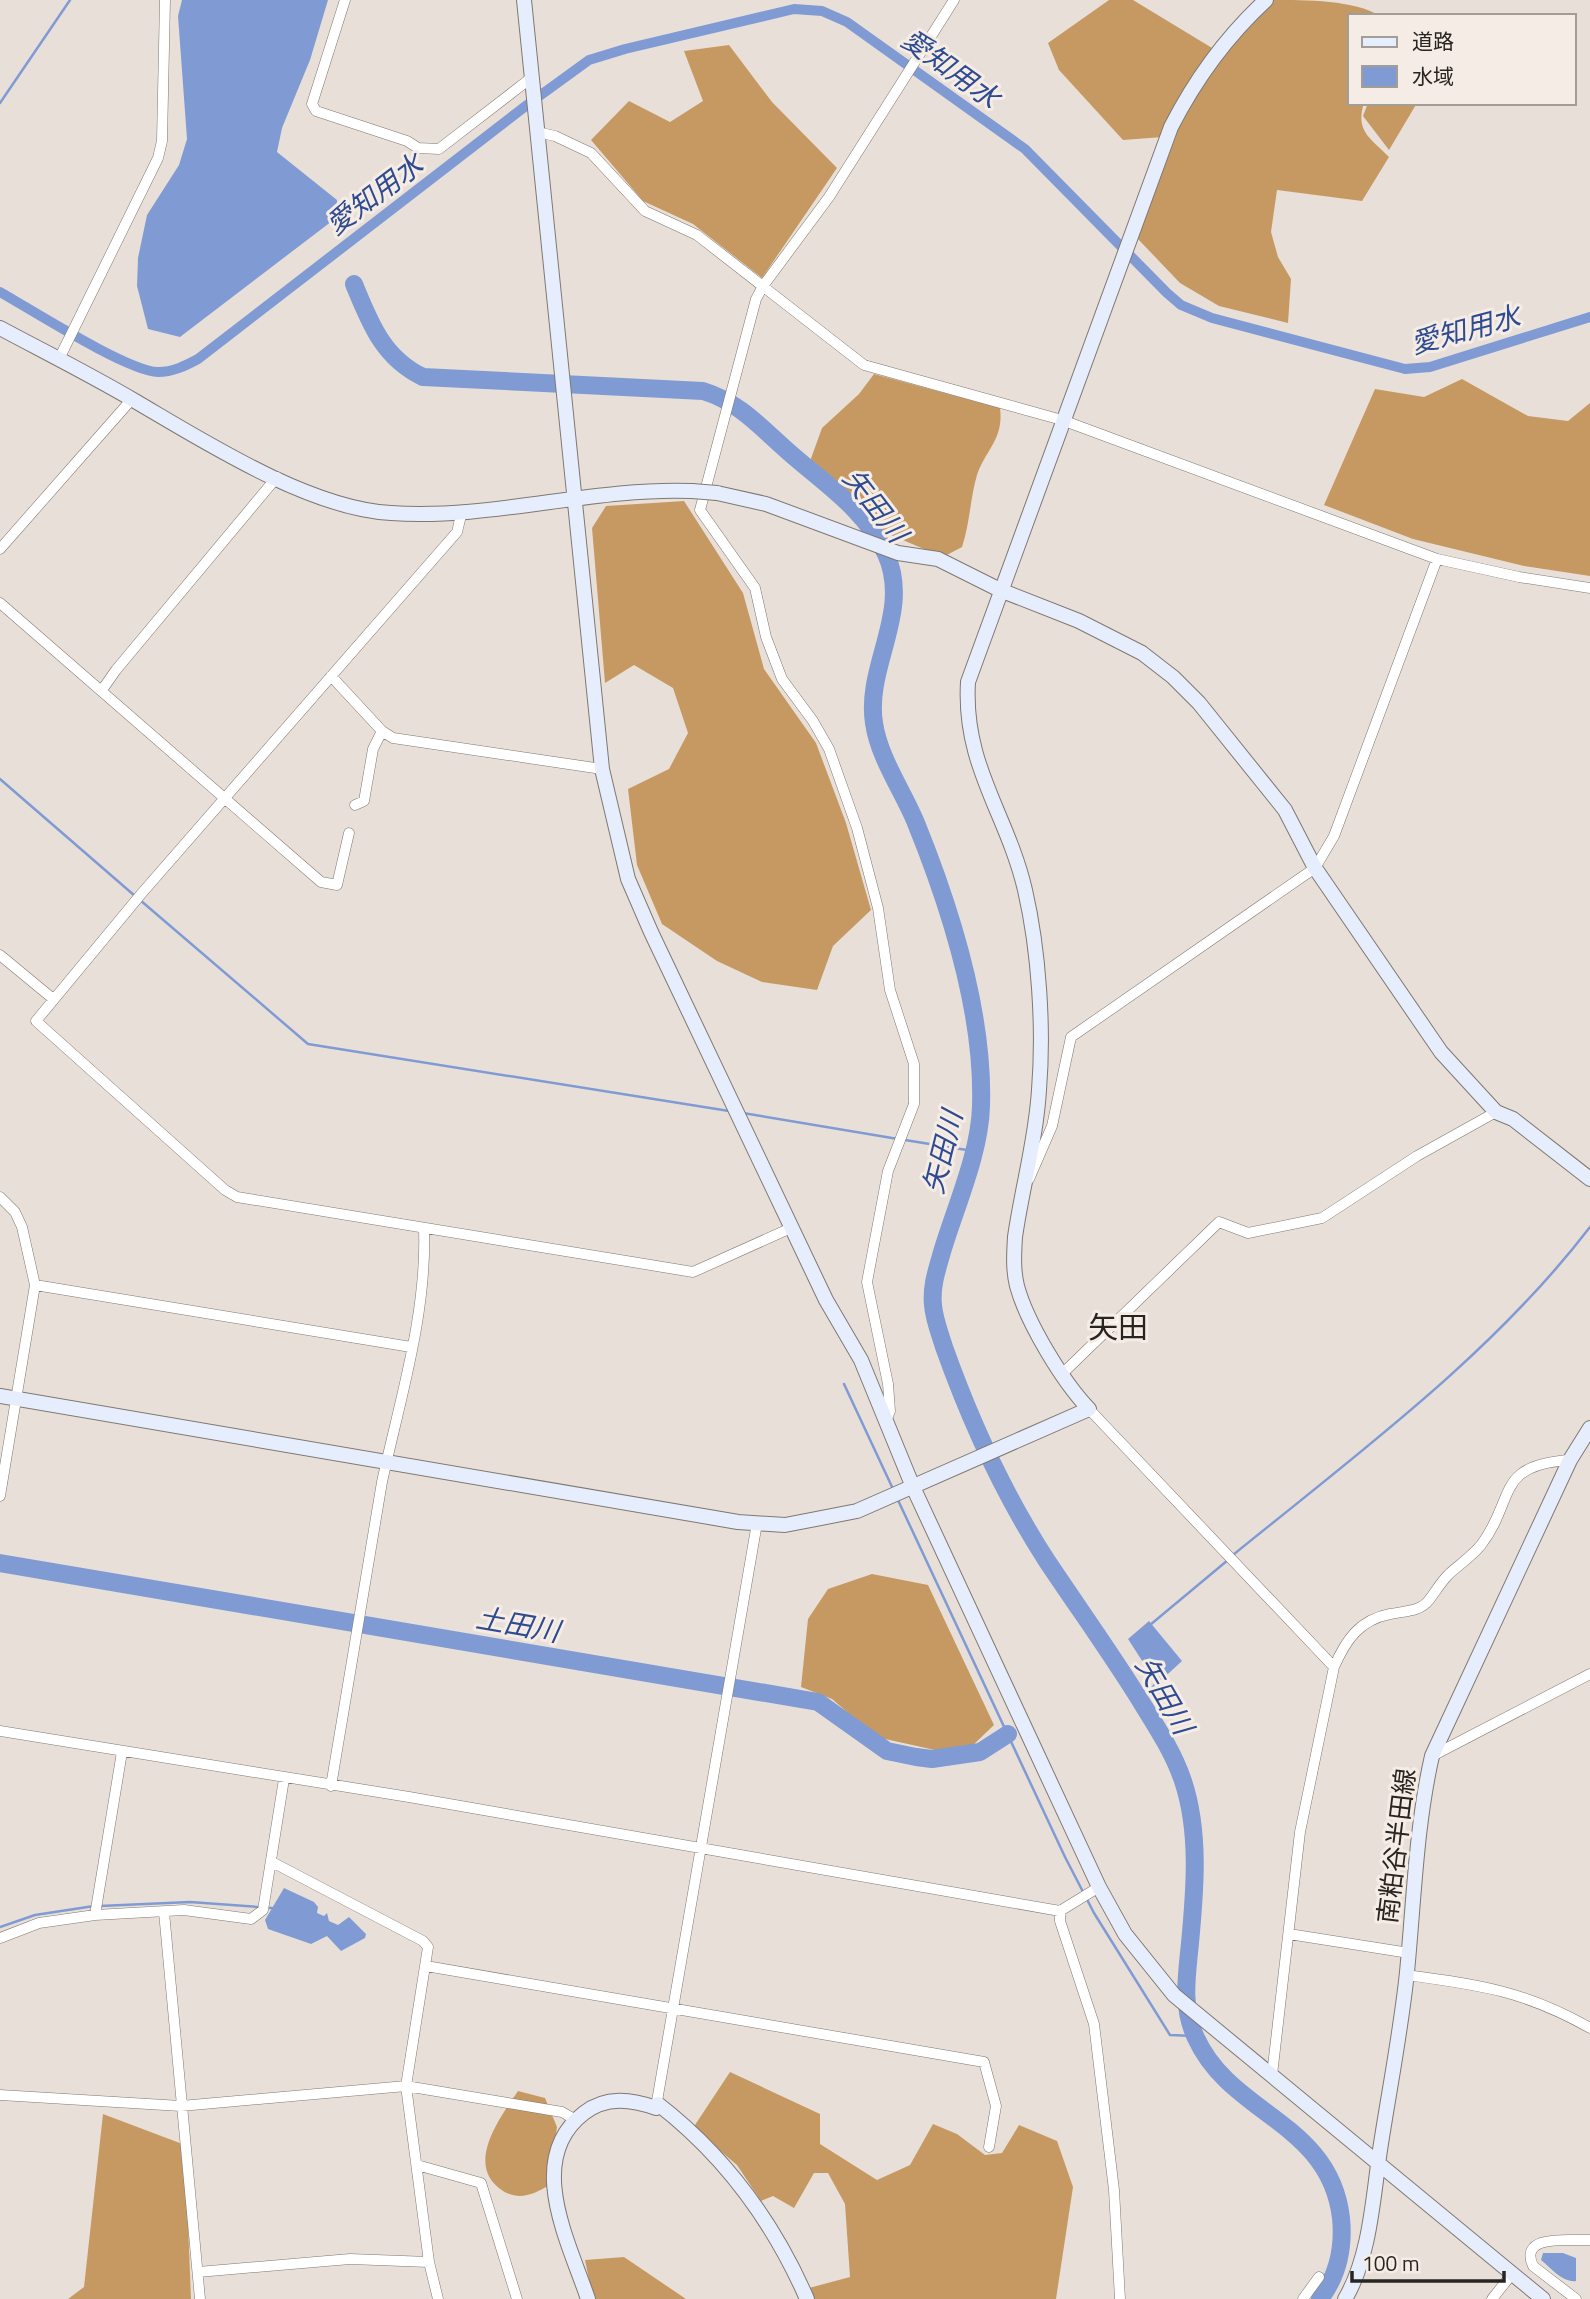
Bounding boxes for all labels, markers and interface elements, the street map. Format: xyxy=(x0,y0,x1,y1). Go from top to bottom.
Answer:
legend xyxy=(1348,14,1576,105)
water label: 愛知用水 xyxy=(893,18,1011,120)
text: 道路 xyxy=(1412,25,1454,57)
text: 水域 xyxy=(1412,60,1454,92)
water label: 愛知用水 xyxy=(316,141,434,245)
water label: 愛知用水 xyxy=(1405,293,1528,364)
water label: 矢田川 xyxy=(833,459,921,554)
water label: 矢田川 xyxy=(911,1103,974,1198)
district label: 矢田 xyxy=(1088,1304,1148,1350)
water label: 土田川 xyxy=(473,1596,566,1653)
water label: 矢田川 xyxy=(1125,1648,1206,1745)
street label: 南粕谷半田線 xyxy=(1367,1766,1425,1926)
scale bar xyxy=(1352,2240,1504,2284)
text: 100 m xyxy=(1362,2247,1419,2279)

